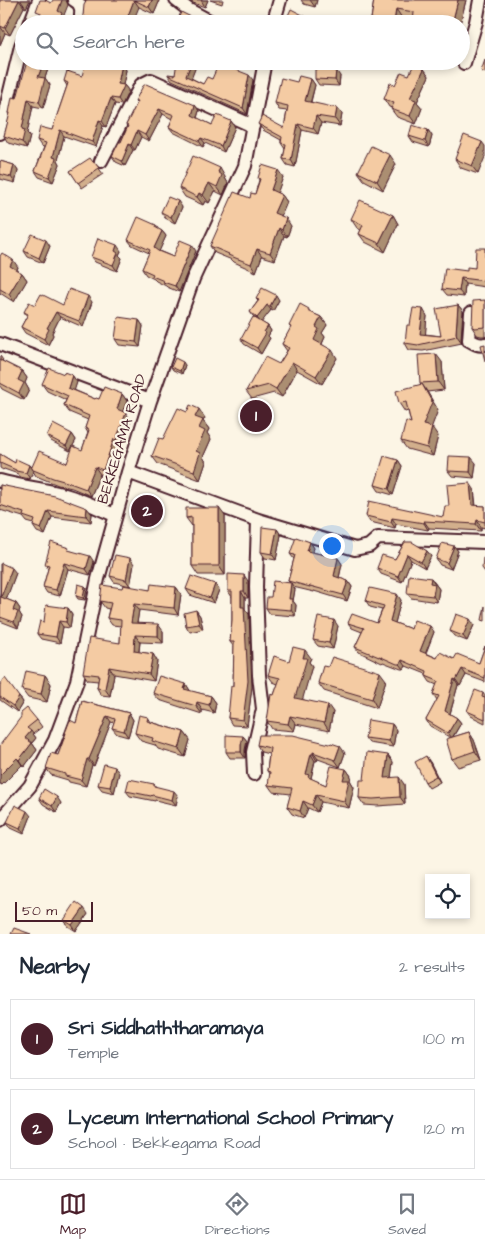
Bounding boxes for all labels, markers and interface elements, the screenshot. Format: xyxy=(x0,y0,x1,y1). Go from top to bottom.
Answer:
search box xyxy=(15,15,470,70)
icon: search xyxy=(33,29,61,57)
text: Search here xyxy=(73,29,185,56)
street label: BEKKEGAMA ROAD xyxy=(92,371,152,506)
pin: 1 xyxy=(240,397,272,435)
pin: 2 xyxy=(131,492,163,530)
your location xyxy=(319,533,345,559)
map controls xyxy=(425,874,470,919)
button: locate xyxy=(425,874,470,919)
scale bar xyxy=(15,899,92,922)
text: 50 m xyxy=(22,901,57,921)
text: Nearby xyxy=(20,952,90,981)
text: 2 results xyxy=(399,956,465,978)
text: Sri Siddhaththaramaya xyxy=(68,1015,263,1042)
text: 1 xyxy=(36,1028,38,1050)
text: 100 m xyxy=(423,1028,464,1050)
text: Temple xyxy=(68,1042,119,1064)
text: Lyceum International School Primary xyxy=(68,1105,393,1132)
text: 2 xyxy=(32,1118,42,1140)
text: 120 m xyxy=(424,1118,464,1140)
text: School · Bekkegama Road xyxy=(68,1132,260,1154)
tab: Map xyxy=(59,1190,87,1240)
tab: Directions xyxy=(205,1190,270,1240)
tab: Saved xyxy=(388,1190,426,1240)

